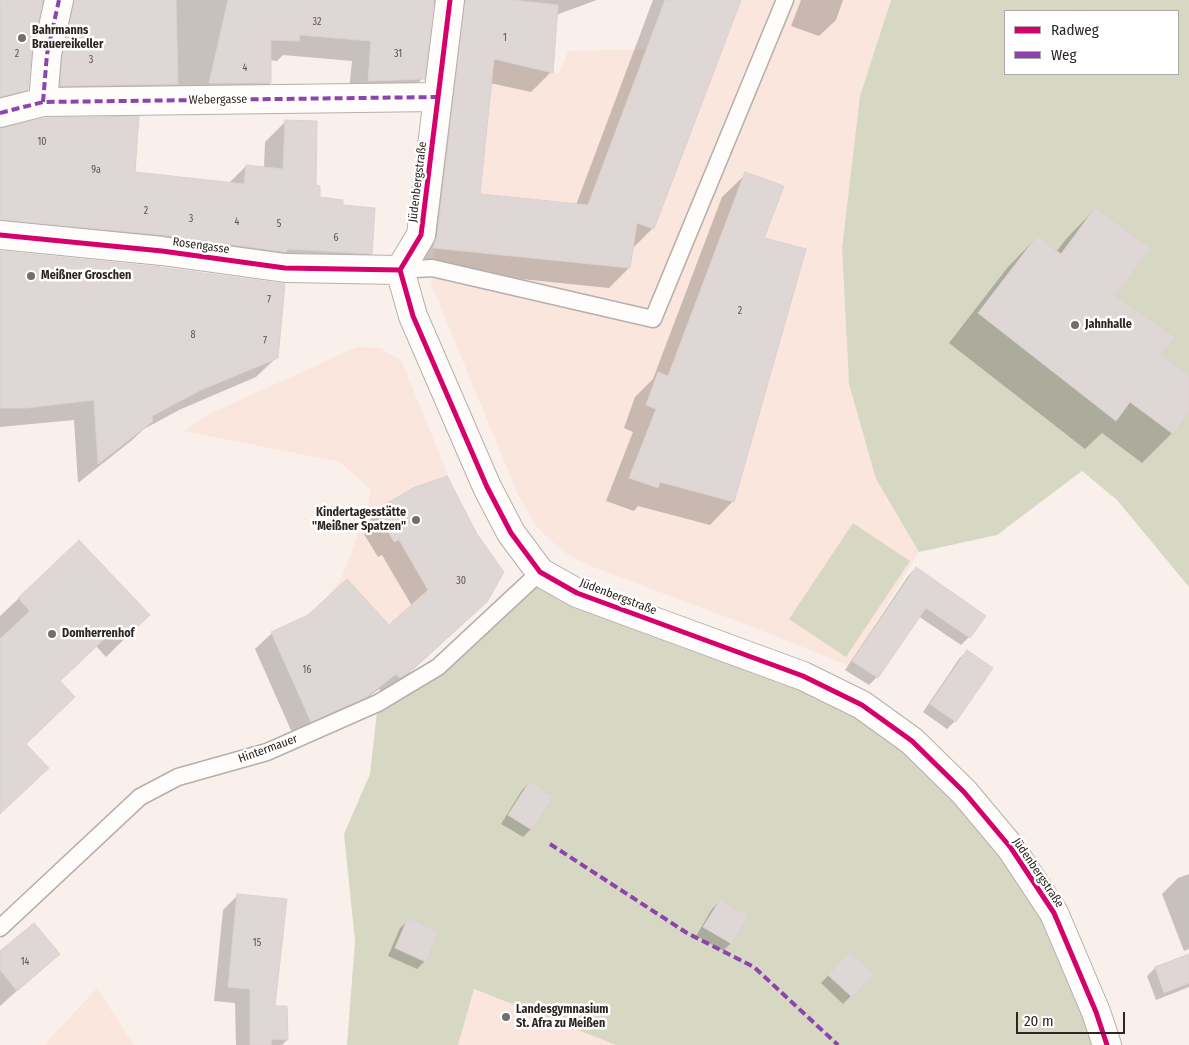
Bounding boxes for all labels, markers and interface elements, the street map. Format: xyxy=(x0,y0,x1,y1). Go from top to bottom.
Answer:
legend xyxy=(1004,10,1179,75)
house number: 32 xyxy=(313,16,321,28)
text: Radweg xyxy=(1051,21,1099,39)
place label: Bahrmanns Brauereikeller xyxy=(32,24,103,52)
marker: Bahrmanns Brauereikeller xyxy=(16,32,28,44)
house number: 1 xyxy=(503,32,507,44)
text: Weg xyxy=(1051,46,1077,64)
house number: 2 xyxy=(15,48,19,60)
house number: 31 xyxy=(394,48,402,60)
house number: 3 xyxy=(89,54,93,66)
house number: 4 xyxy=(243,62,247,74)
street label: Webergasse xyxy=(189,92,247,108)
house number: 10 xyxy=(37,136,47,148)
street label: Jüdenbergstraße xyxy=(406,141,430,223)
house number: 9a xyxy=(91,164,101,176)
house number: 2 xyxy=(144,205,148,217)
house number: 3 xyxy=(189,213,193,225)
house number: 4 xyxy=(235,216,239,228)
house number: 5 xyxy=(277,218,281,230)
house number: 6 xyxy=(334,232,338,244)
street label: Rosengasse xyxy=(172,235,230,257)
place label: Meißner Groschen xyxy=(41,269,131,283)
marker: Meißner Groschen xyxy=(25,270,37,282)
house number: 7 xyxy=(267,294,271,306)
house number: 2 xyxy=(738,305,742,317)
place label: Jahnhalle xyxy=(1085,318,1132,332)
marker: Jahnhalle xyxy=(1069,319,1081,331)
house number: 8 xyxy=(191,329,195,341)
house number: 7 xyxy=(263,335,267,347)
place label: Kindertagesstätte "Meißner Spatzen" xyxy=(312,506,406,534)
marker: Kindertagesstätte "Meißner Spatzen" xyxy=(410,514,422,526)
house number: 30 xyxy=(456,575,466,587)
street label: Jüdenbergstraße xyxy=(578,576,658,618)
place label: Domherrenhof xyxy=(62,627,135,641)
marker: Domherrenhof xyxy=(46,628,58,640)
house number: 16 xyxy=(303,664,311,676)
street label: Hintermauer xyxy=(236,732,300,766)
street label: Jüdenbergstraße xyxy=(1009,835,1067,911)
house number: 15 xyxy=(253,937,261,949)
house number: 14 xyxy=(21,956,29,968)
scale bar xyxy=(1019,1002,1128,1034)
place label: Landesgymnasium St. Afra zu Meißen xyxy=(516,1003,608,1031)
marker: Landesgymnasium St. Afra zu Meißen xyxy=(500,1011,512,1023)
text: 20 m xyxy=(1024,1012,1054,1030)

